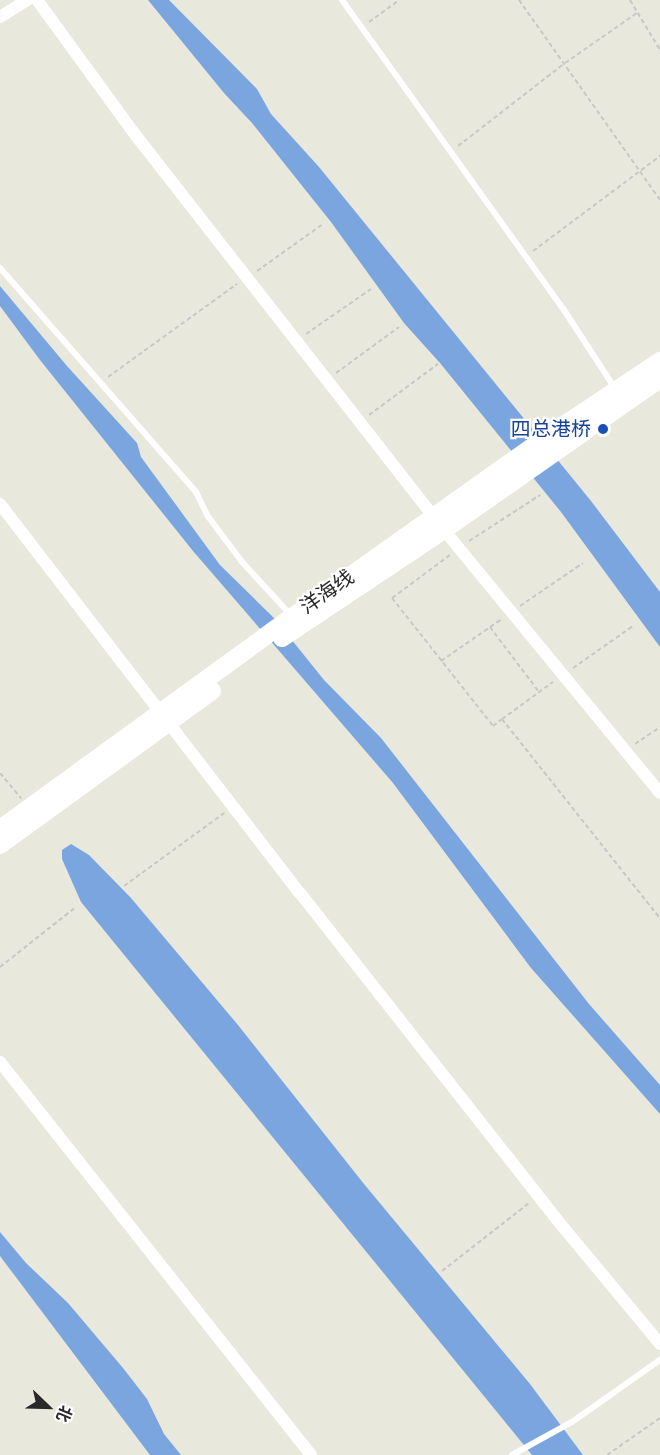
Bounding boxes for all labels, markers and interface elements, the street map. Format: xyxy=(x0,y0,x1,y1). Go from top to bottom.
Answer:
place label: 四总港桥 xyxy=(511,417,591,441)
marker: 四总港桥 xyxy=(596,422,610,436)
street label: 洋海线 xyxy=(296,565,358,619)
north arrow xyxy=(18,1377,78,1437)
text: 北 xyxy=(52,1403,77,1425)

